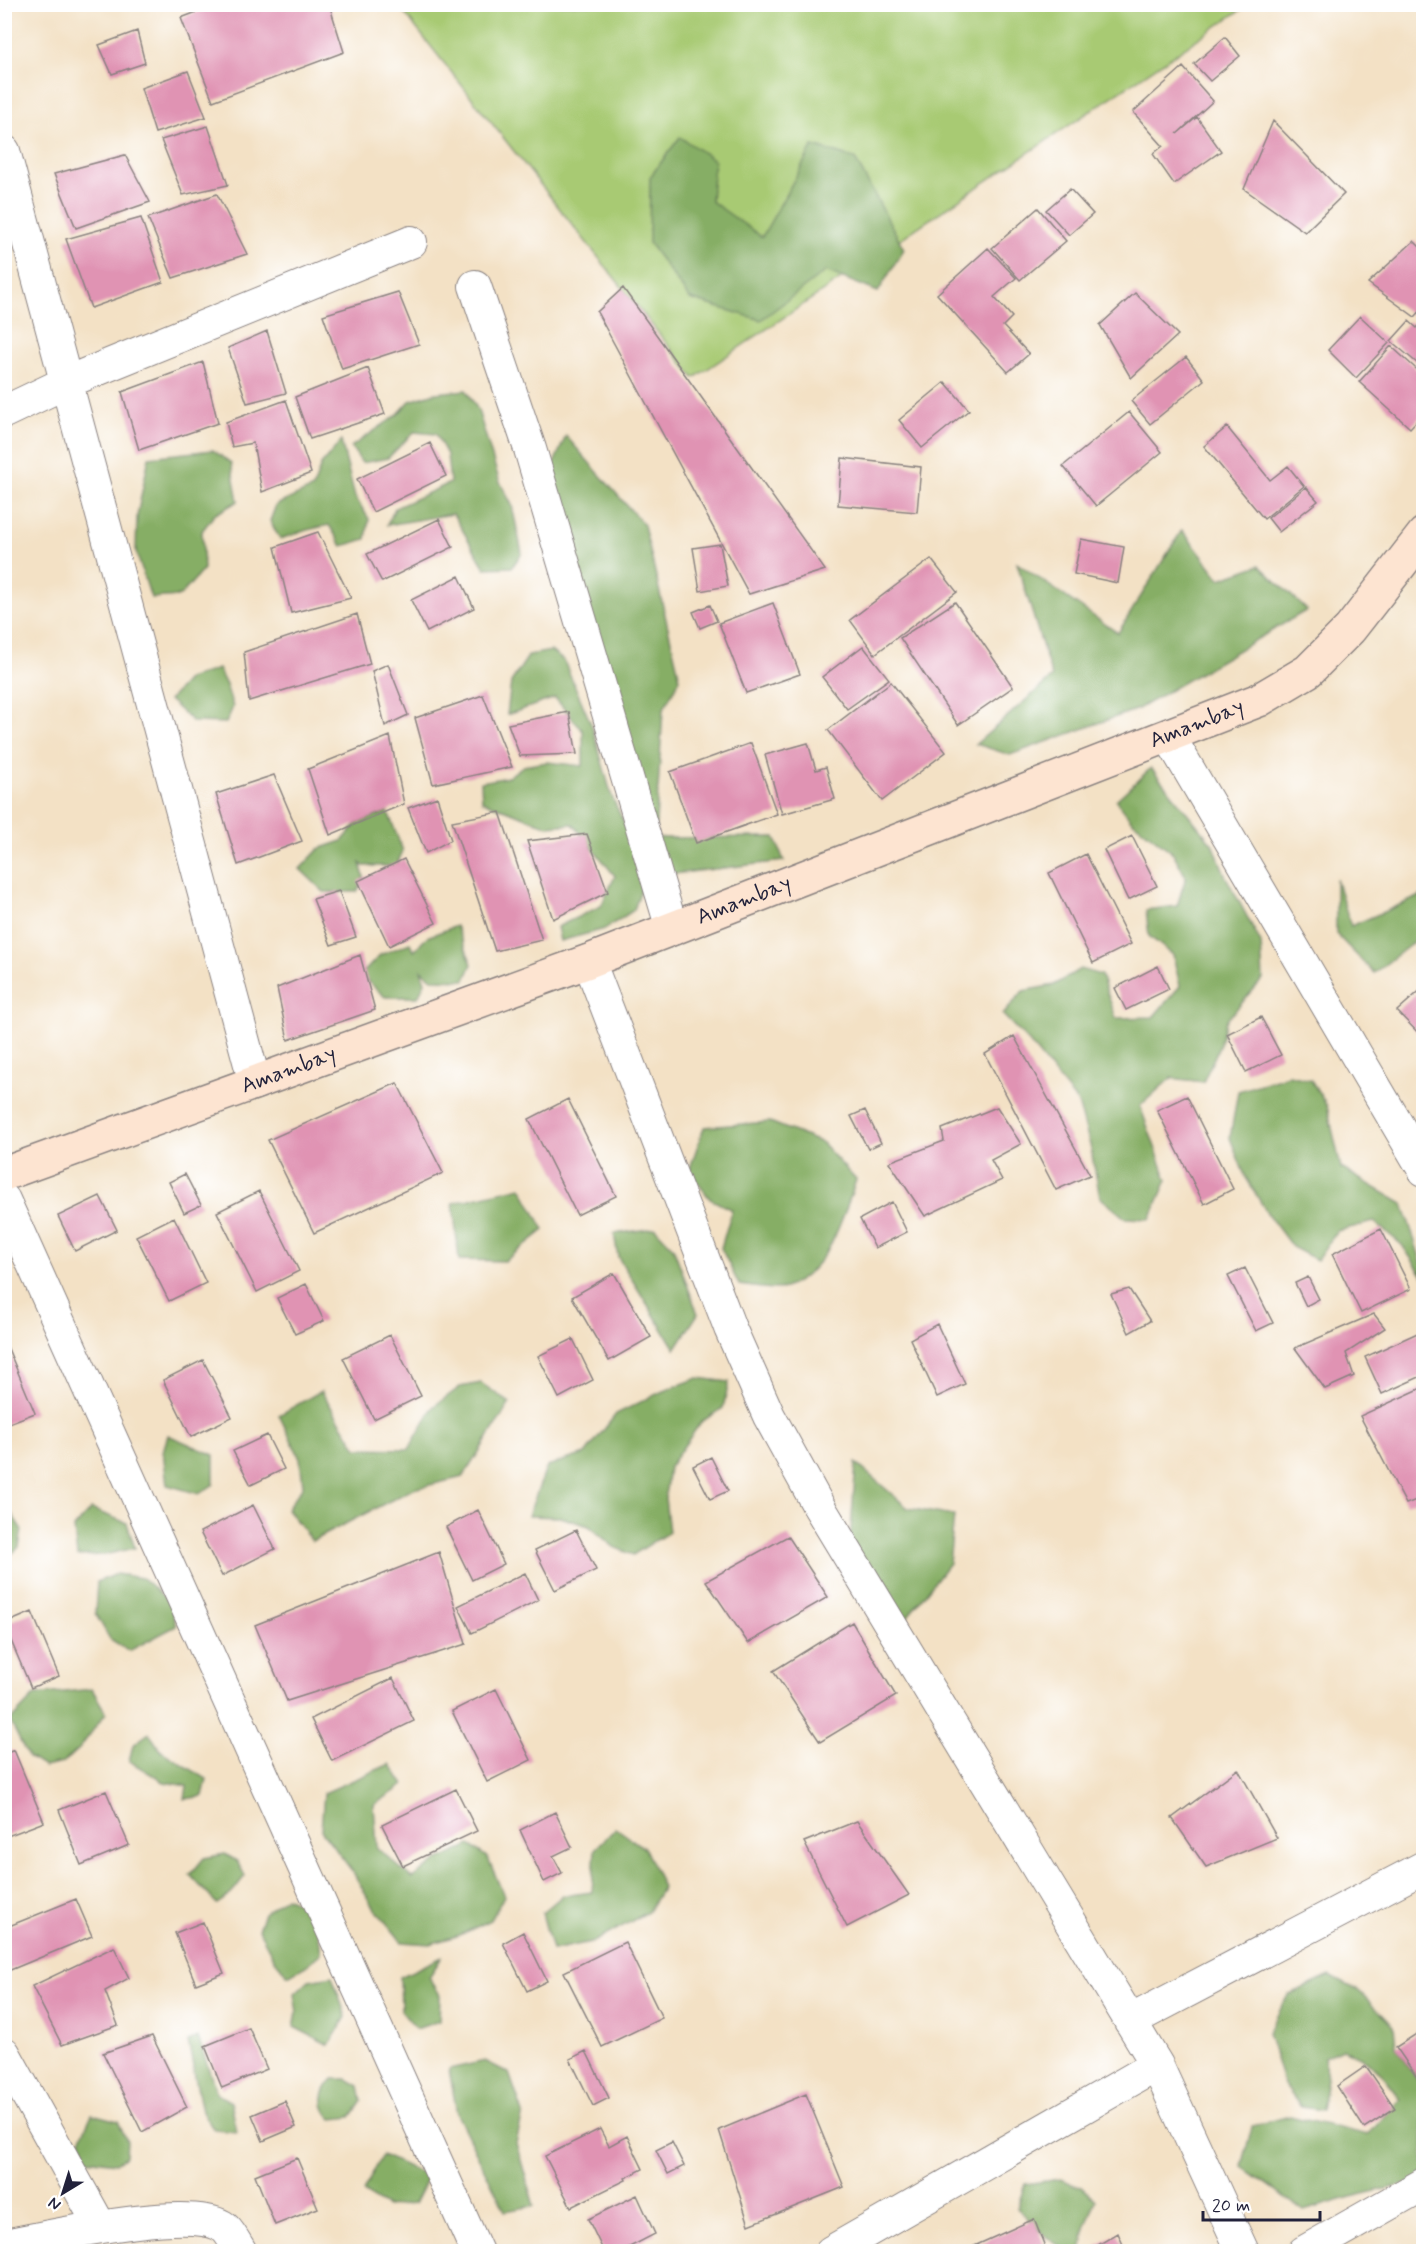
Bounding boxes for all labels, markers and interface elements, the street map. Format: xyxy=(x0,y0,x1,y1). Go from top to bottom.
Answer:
street label: Amambay xyxy=(1146,693,1248,755)
street label: Amambay xyxy=(693,870,795,932)
street label: Amambay xyxy=(237,1040,340,1100)
north arrow xyxy=(33,2163,93,2223)
scale bar xyxy=(1203,2184,1320,2222)
text: N xyxy=(44,2192,65,2215)
text: 20 m xyxy=(1212,2194,1250,2218)

